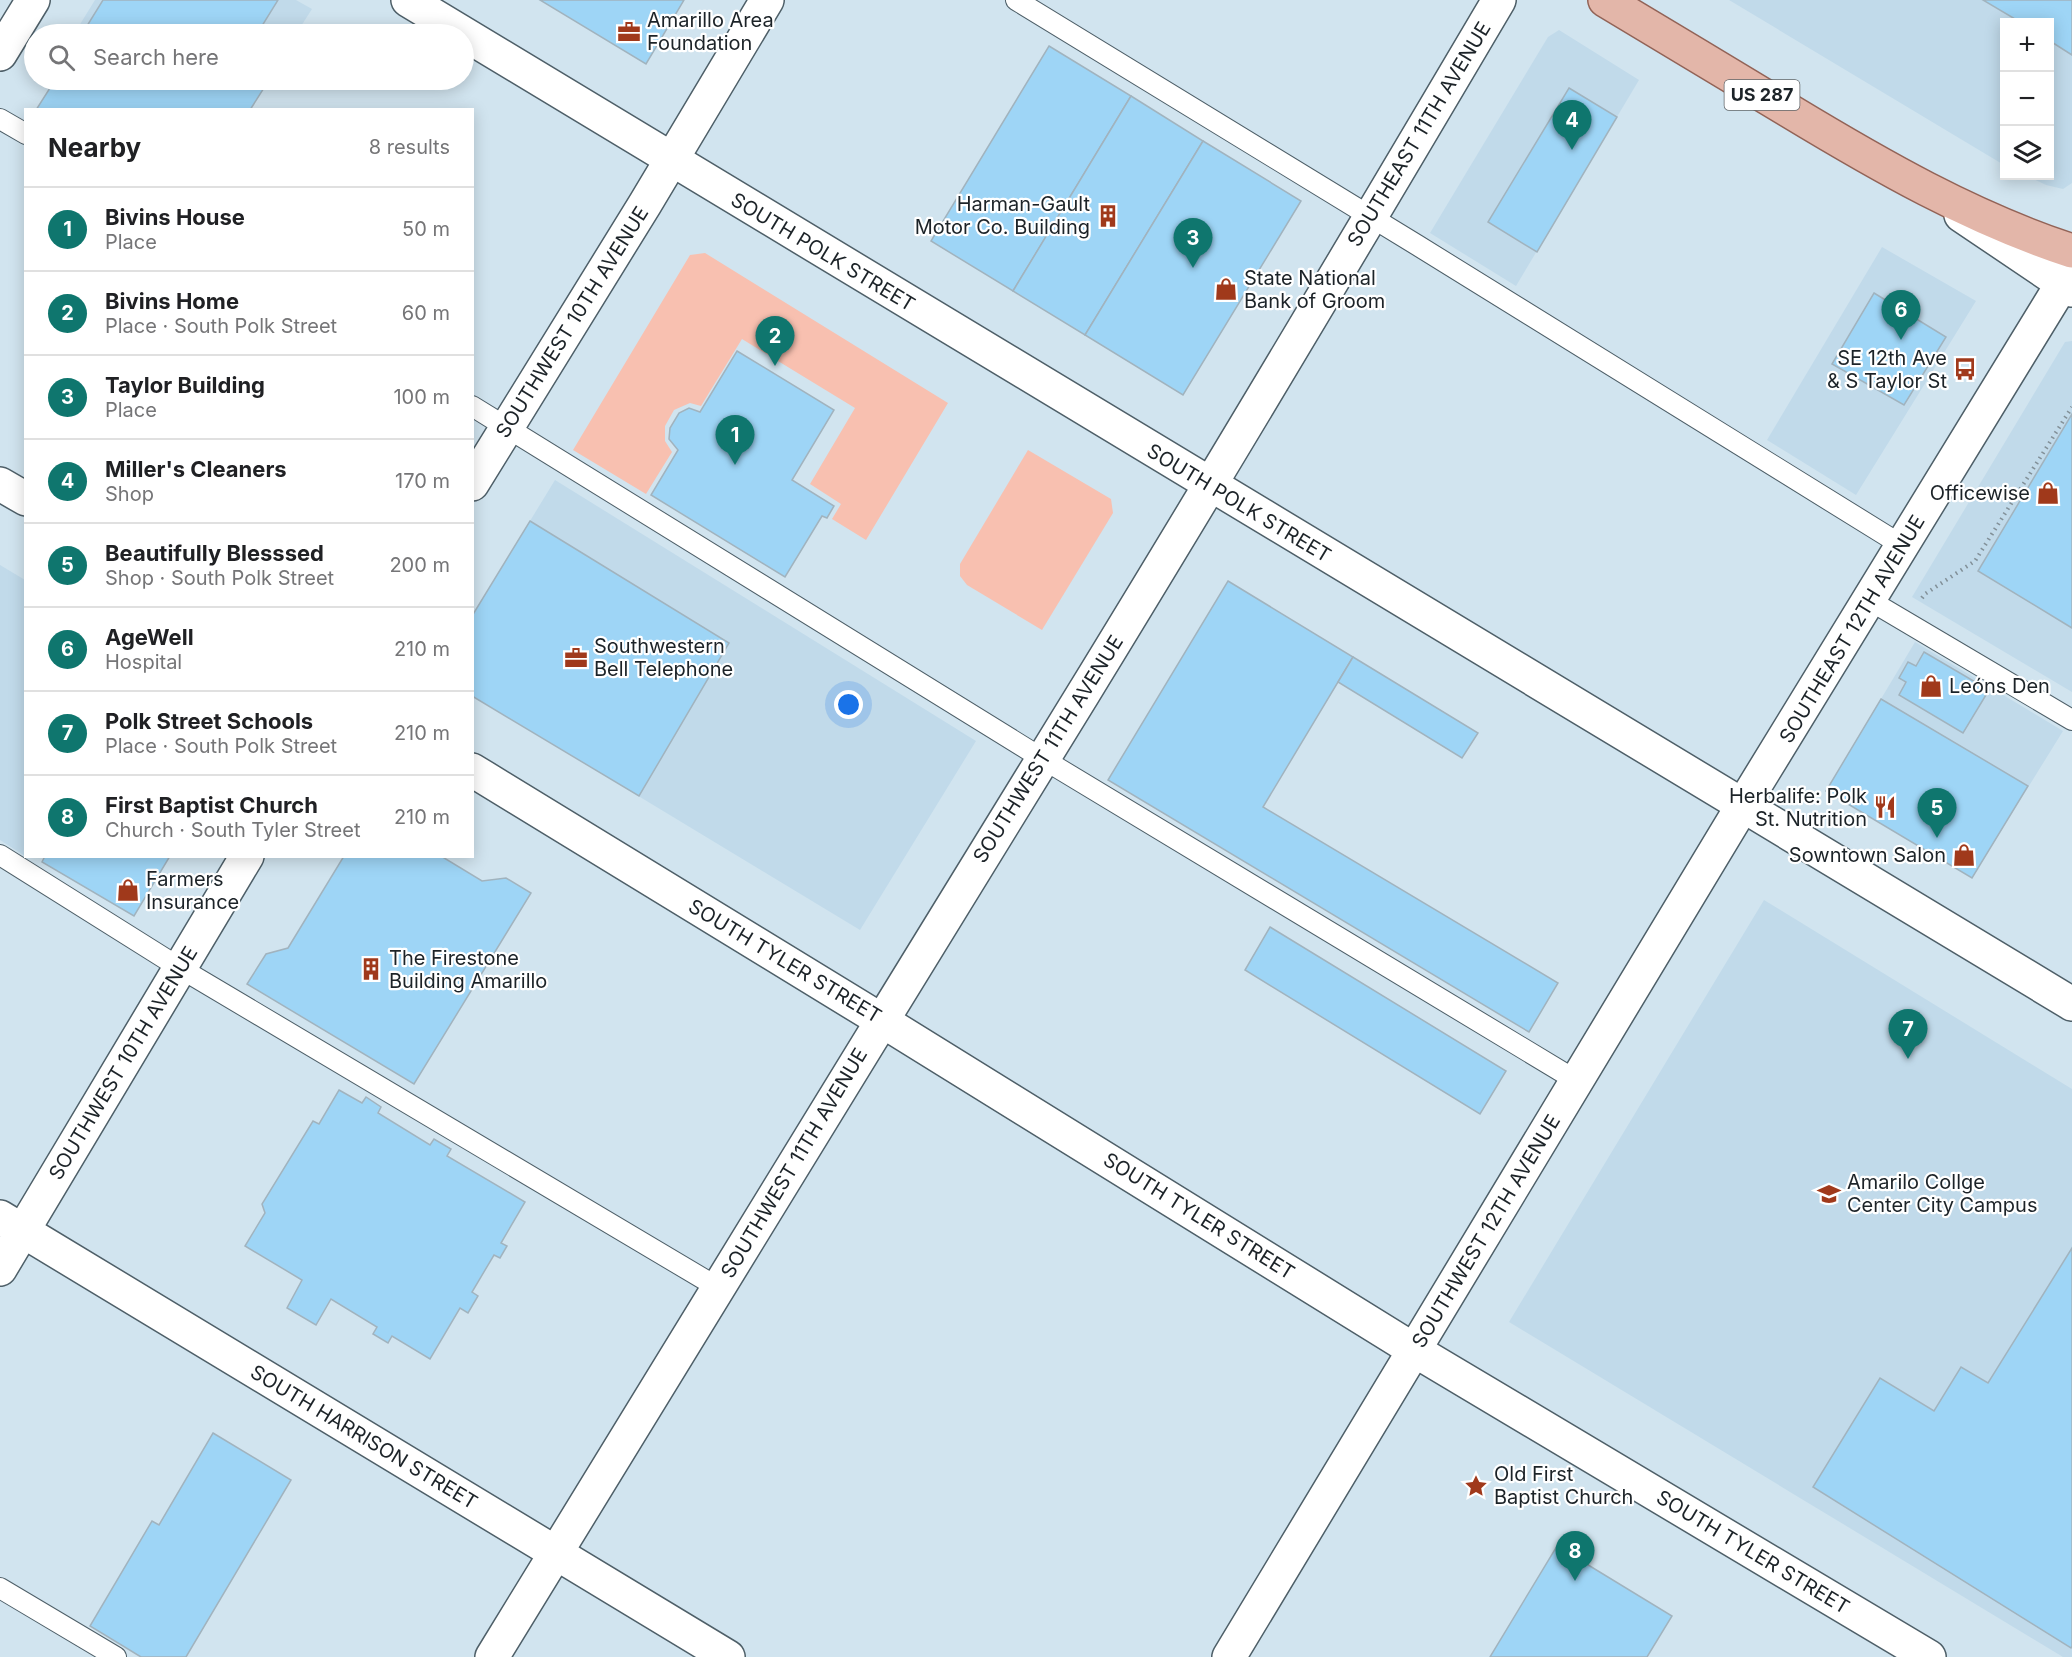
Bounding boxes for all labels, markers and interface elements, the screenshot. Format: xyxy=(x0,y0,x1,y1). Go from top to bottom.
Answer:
place label: Amarillo Area Foundation xyxy=(647,8,774,55)
street label: SOUTHEAST 11TH AVENUE xyxy=(1342,17,1496,251)
map controls xyxy=(2000,18,2054,180)
button: + xyxy=(2000,18,2054,72)
office icon: Amarillo Area Foundation xyxy=(616,19,642,45)
search box xyxy=(24,24,474,90)
icon: search xyxy=(45,41,78,74)
text: Search here xyxy=(93,44,219,70)
button: − xyxy=(2000,72,2054,126)
road number: US 287 xyxy=(1724,80,1800,110)
pin: 4 xyxy=(1552,100,1592,150)
button: layers xyxy=(2000,126,2054,180)
text: Nearby xyxy=(48,132,141,163)
text: 8 results xyxy=(369,135,450,159)
street label: SOUTH POLK STREET xyxy=(727,188,919,316)
place label: Harman-Gault Motor Co. Building xyxy=(915,192,1090,239)
street label: SOUTHWEST 10TH AVENUE xyxy=(491,202,653,442)
building icon: Harman-Gault Motor Co. Building xyxy=(1095,203,1121,229)
text: Bivins House xyxy=(105,204,245,230)
text: 1 xyxy=(63,217,72,241)
text: 50 m xyxy=(402,217,450,241)
pin: 3 xyxy=(1174,218,1212,268)
text: Place xyxy=(105,230,157,254)
place label: State National Bank of Groom xyxy=(1244,266,1385,313)
shop icon: State National Bank of Groom xyxy=(1213,276,1239,302)
text: Bivins Home xyxy=(105,288,239,314)
pin: 6 xyxy=(1882,290,1920,340)
text: 2 xyxy=(61,301,74,325)
text: 60 m xyxy=(402,301,450,325)
text: Place · South Polk Street xyxy=(105,314,337,338)
pin: 2 xyxy=(756,316,794,366)
place label: SE 12th Ave & S Taylor St xyxy=(1827,346,1947,393)
bus stop icon: SE 12th Ave & S Taylor St xyxy=(1952,356,1978,382)
text: Taylor Building xyxy=(105,372,265,398)
text: 3 xyxy=(61,385,74,409)
text: 100 m xyxy=(393,385,450,409)
text: Place xyxy=(105,398,157,422)
pin: 1 xyxy=(716,416,754,465)
street label: SOUTH POLK STREET xyxy=(1143,439,1335,567)
text: Miller's Cleaners xyxy=(105,456,287,482)
text: 4 xyxy=(61,469,74,493)
text: 170 m xyxy=(395,469,450,493)
shop icon: Officewise xyxy=(2035,480,2061,506)
place label: Officewise xyxy=(1930,481,2030,505)
text: Shop xyxy=(105,482,154,506)
street label: SOUTHEAST 12TH AVENUE xyxy=(1774,511,1930,747)
text: Beautifully Blesssed xyxy=(105,540,324,566)
text: 5 xyxy=(61,553,74,577)
text: 200 m xyxy=(389,553,450,577)
text: Shop · South Polk Street xyxy=(105,566,334,590)
text: AgeWell xyxy=(105,624,194,650)
street label: SOUTHWEST 11TH AVENUE xyxy=(968,631,1128,867)
place label: Southwestern Bell Telephone xyxy=(594,634,733,681)
text: 6 xyxy=(61,637,74,661)
text: 210 m xyxy=(394,637,450,661)
office icon: Southwestern Bell Telephone xyxy=(563,645,589,671)
text: Hospital xyxy=(105,650,182,674)
shop icon: Leóns Den xyxy=(1918,673,1944,699)
place label: Leóns Den xyxy=(1949,674,2050,698)
your location xyxy=(834,690,863,719)
text: Polk Street Schools xyxy=(105,708,313,734)
text: 7 xyxy=(62,721,73,745)
text: 210 m xyxy=(394,721,450,745)
text: Place · South Polk Street xyxy=(105,734,337,758)
place label: Herbalife: Polk St. Nutrition xyxy=(1729,784,1867,831)
pin: 5 xyxy=(1918,788,1956,838)
text: First Baptist Church xyxy=(105,792,318,818)
restaurant icon: Herbalife: Polk St. Nutrition xyxy=(1872,794,1898,820)
text: 8 xyxy=(61,805,74,829)
text: 210 m xyxy=(394,805,450,829)
text: Church · South Tyler Street xyxy=(105,818,360,842)
shop icon: Sowntown Salon xyxy=(1951,842,1977,868)
place label: Sowntown Salon xyxy=(1789,843,1946,867)
place label: Farmers Insurance xyxy=(146,867,239,914)
shop icon: Farmers Insurance xyxy=(115,877,141,903)
street label: SOUTH TYLER STREET xyxy=(684,894,886,1028)
street label: SOUTHWEST 10TH AVENUE xyxy=(44,942,202,1184)
place label: The Firestone Building Amarillo xyxy=(389,946,547,993)
building icon: The Firestone Building Amarillo xyxy=(358,956,384,982)
pin: 7 xyxy=(1888,1010,1928,1059)
street label: SOUTHWEST 11TH AVENUE xyxy=(716,1044,872,1282)
street label: SOUTHWEST 12TH AVENUE xyxy=(1407,1110,1565,1352)
street label: SOUTH TYLER STREET xyxy=(1099,1147,1299,1285)
place label: Amarilo Collge Center City Campus xyxy=(1847,1170,2038,1217)
school or university icon: Amarilo Collge Center City Campus xyxy=(1816,1181,1842,1207)
street label: SOUTH HARRISON STREET xyxy=(246,1360,482,1514)
place label: Old First Baptist Church xyxy=(1494,1462,1633,1509)
place icon: Old First Baptist Church xyxy=(1463,1473,1489,1499)
street label: SOUTH TYLER STREET xyxy=(1652,1485,1854,1619)
pin: 8 xyxy=(1556,1532,1594,1581)

